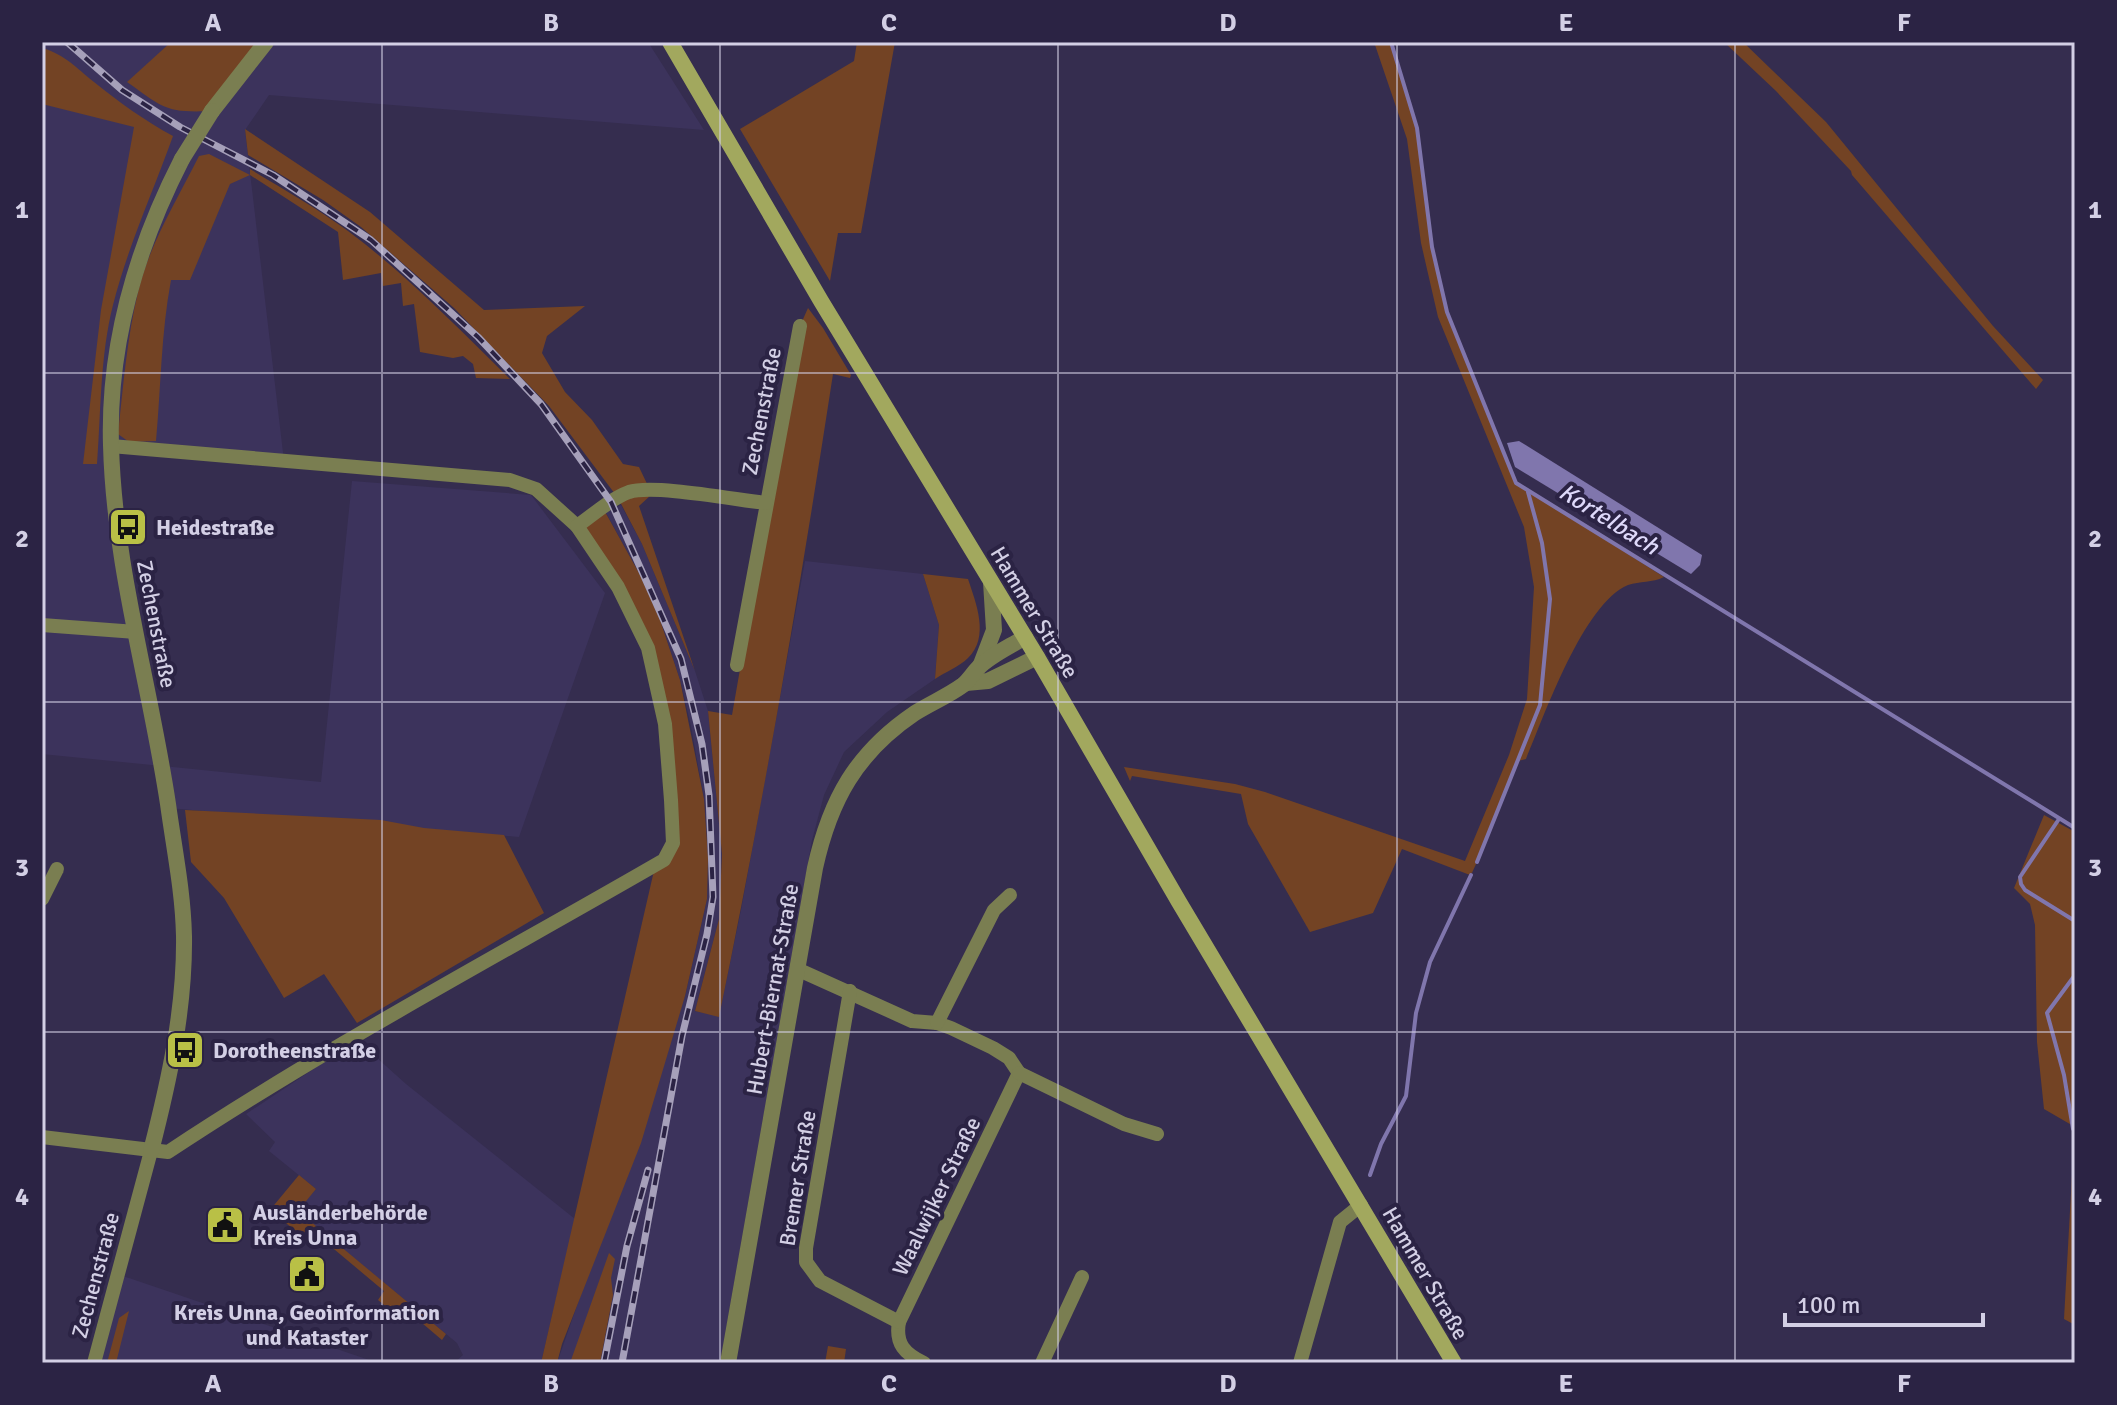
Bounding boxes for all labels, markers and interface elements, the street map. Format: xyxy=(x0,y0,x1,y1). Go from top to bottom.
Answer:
text: A xyxy=(205,7,222,39)
text: B xyxy=(543,7,559,39)
text: C xyxy=(881,7,897,39)
text: D xyxy=(1219,7,1237,39)
text: E xyxy=(1559,7,1573,39)
text: F xyxy=(1897,7,1911,39)
text: 1 xyxy=(15,194,29,226)
text: 1 xyxy=(2088,194,2102,226)
street label: Zechenstraße xyxy=(736,345,787,477)
water label: Kortelbach xyxy=(1554,477,1665,562)
bus stop icon: Heidestraße xyxy=(107,506,149,548)
place label: Heidestraße xyxy=(156,514,275,541)
text: 2 xyxy=(15,523,29,555)
text: 2 xyxy=(2088,523,2102,555)
street label: Hammer Straße xyxy=(985,542,1084,683)
street label: Zechenstraße xyxy=(131,558,182,690)
text: 3 xyxy=(15,852,29,884)
text: 3 xyxy=(2088,852,2102,884)
street label: Hubert-Biernat-Straße xyxy=(741,881,804,1097)
bus stop icon: Dorotheenstraße xyxy=(164,1029,206,1071)
place label: Dorotheenstraße xyxy=(213,1037,376,1064)
street label: Bremer Straße xyxy=(773,1108,822,1248)
street label: Waalwijker Straße xyxy=(886,1112,987,1280)
text: 4 xyxy=(15,1181,29,1213)
text: 4 xyxy=(2088,1181,2102,1213)
place label: Ausländerbehörde Kreis Unna xyxy=(253,1199,428,1251)
street label: Hammer Straße xyxy=(1377,1202,1474,1344)
public building icon: Ausländerbehörde Kreis Unna xyxy=(204,1204,246,1246)
street label: Zechenstraße xyxy=(66,1209,125,1341)
public building icon: Kreis Unna, Geoinformation und Kataster xyxy=(286,1253,328,1295)
scale bar xyxy=(1785,1277,1983,1327)
text: 100 m xyxy=(1797,1290,1860,1320)
place label: Kreis Unna, Geoinformation und Kataster xyxy=(174,1299,440,1351)
text: A xyxy=(205,1368,222,1400)
text: B xyxy=(543,1368,559,1400)
text: C xyxy=(881,1368,897,1400)
text: D xyxy=(1219,1368,1237,1400)
text: E xyxy=(1559,1368,1573,1400)
text: F xyxy=(1897,1368,1911,1400)

